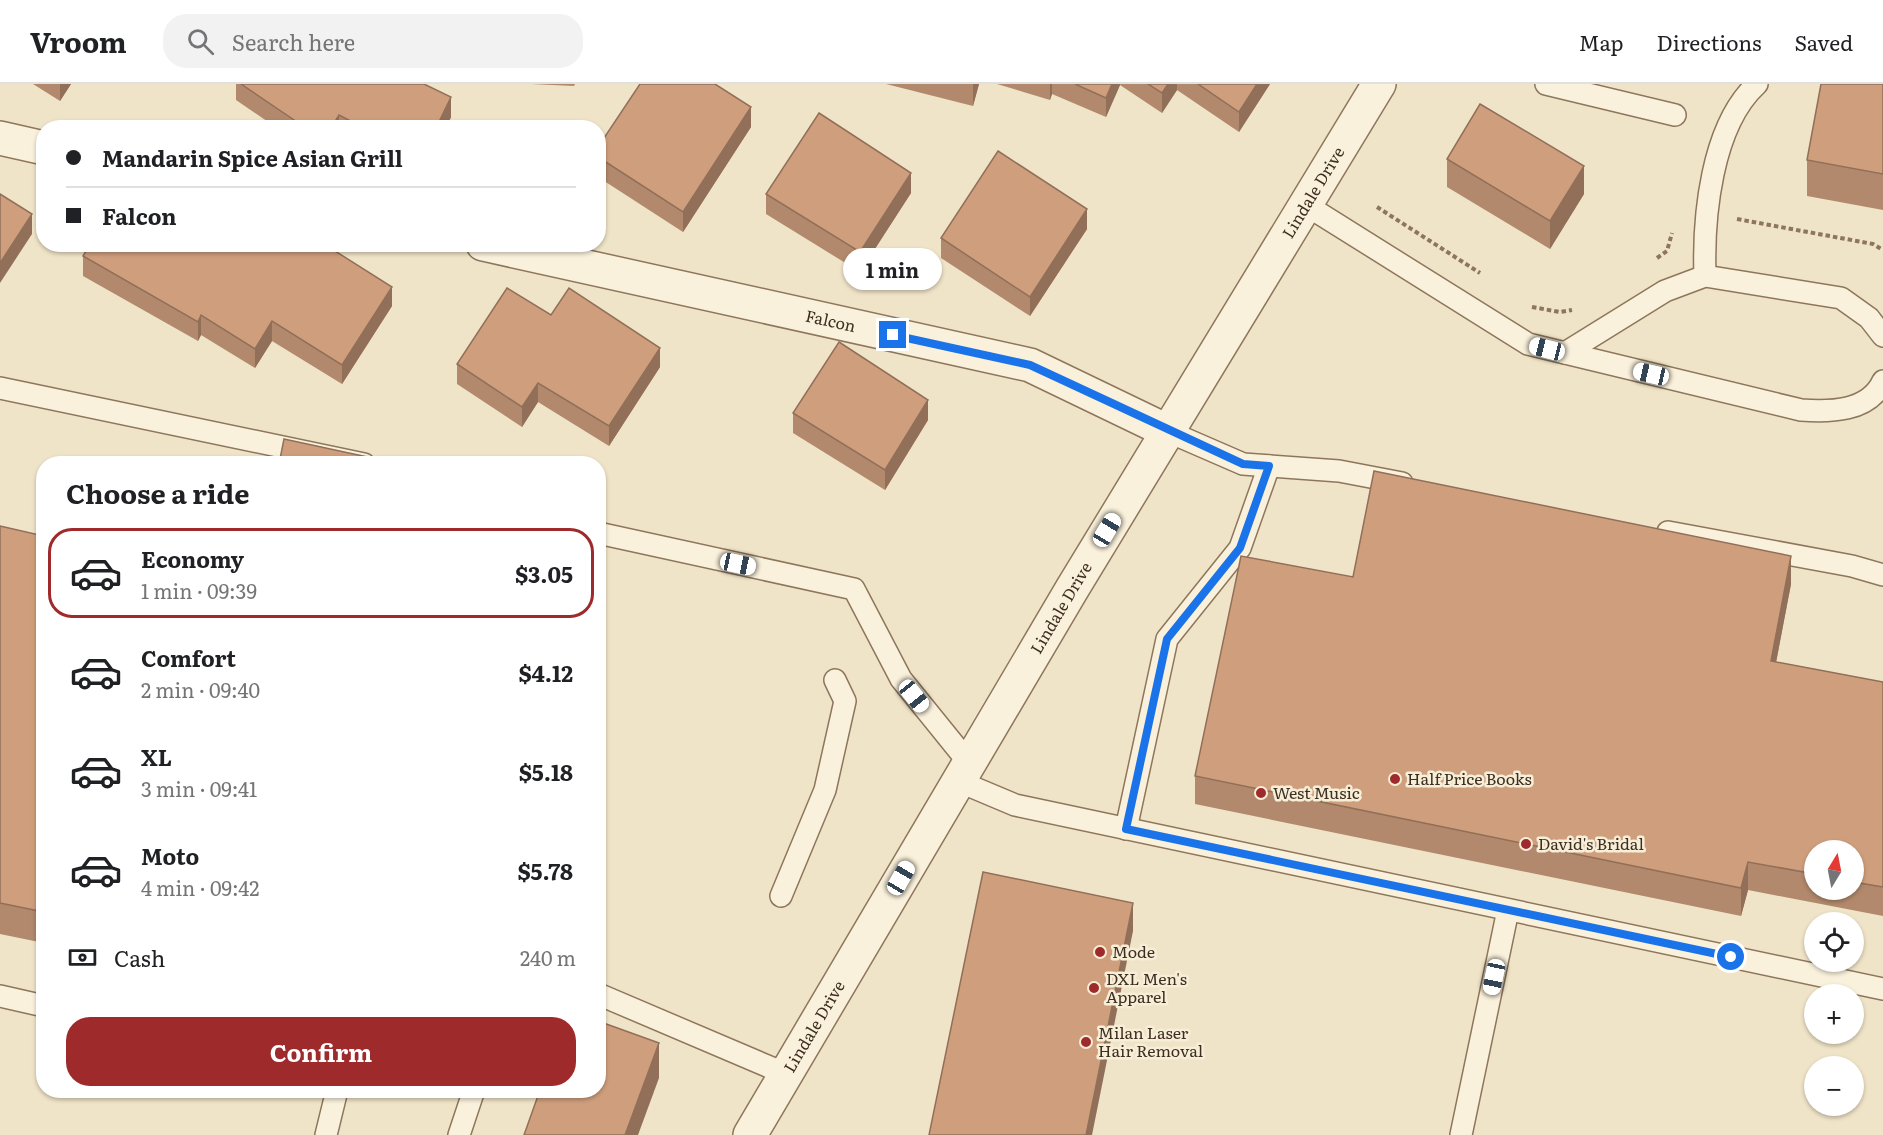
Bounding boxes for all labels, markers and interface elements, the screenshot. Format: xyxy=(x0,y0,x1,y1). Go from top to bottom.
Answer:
search box xyxy=(163,14,583,68)
text: Vroom xyxy=(30,20,127,62)
icon: search xyxy=(184,25,217,58)
text: Search here xyxy=(232,25,355,58)
text: Map xyxy=(1579,26,1624,57)
text: Directions xyxy=(1657,26,1762,57)
text: Saved xyxy=(1795,26,1853,57)
text: Mandarin Spice Asian Grill xyxy=(102,141,403,174)
street label: Lindale Drive xyxy=(1275,142,1349,242)
text: Falcon xyxy=(102,199,176,232)
callout: 1 min xyxy=(844,248,942,290)
text: 1 min xyxy=(866,254,919,284)
street label: Falcon xyxy=(803,303,859,337)
route end xyxy=(879,321,906,348)
car xyxy=(1527,336,1567,362)
car xyxy=(1631,361,1671,387)
text: Choose a ride xyxy=(66,472,249,512)
car xyxy=(1090,510,1124,550)
text: Economy xyxy=(141,542,244,575)
icon: car xyxy=(69,546,123,600)
car xyxy=(719,551,757,577)
text: $3.05 xyxy=(515,557,573,590)
street label: Lindale Drive xyxy=(1023,557,1097,658)
text: 1 min · 09:39 xyxy=(141,575,257,605)
text: Comfort xyxy=(141,641,236,674)
icon: car xyxy=(69,645,123,699)
text: $4.12 xyxy=(518,656,573,689)
text: 2 min · 09:40 xyxy=(141,674,260,704)
car xyxy=(896,676,932,716)
text: XL xyxy=(141,740,172,773)
icon: car xyxy=(69,744,123,798)
text: $5.18 xyxy=(519,755,573,788)
place label: Half Price Books xyxy=(1407,766,1532,790)
marker: Half Price Books xyxy=(1388,772,1402,786)
text: 3 min · 09:41 xyxy=(141,773,257,803)
place label: West Music xyxy=(1273,780,1360,804)
marker: West Music xyxy=(1254,786,1268,800)
place label: David's Bridal xyxy=(1538,831,1644,855)
marker: David's Bridal xyxy=(1519,837,1533,851)
text: Moto xyxy=(141,839,199,872)
north arrow xyxy=(1804,840,1864,900)
map controls xyxy=(1804,840,1864,1116)
icon: car xyxy=(69,843,123,897)
text: $5.78 xyxy=(518,854,573,887)
car xyxy=(884,858,918,898)
text: 4 min · 09:42 xyxy=(141,872,259,902)
button: locate xyxy=(1804,912,1864,972)
place label: Mode xyxy=(1112,939,1155,963)
icon: cash xyxy=(66,941,99,974)
text: Cash xyxy=(114,941,165,974)
text: 240 m xyxy=(520,942,576,972)
route start xyxy=(1717,943,1744,970)
marker: Mode xyxy=(1093,945,1107,959)
car xyxy=(1481,958,1507,996)
place label: DXL Men's Apparel xyxy=(1106,966,1187,1008)
street label: Lindale Drive xyxy=(777,975,850,1077)
marker: DXL Men's Apparel xyxy=(1087,981,1101,995)
button: + xyxy=(1804,984,1864,1044)
button: Confirm xyxy=(66,1017,576,1086)
place label: Milan Laser Hair Removal xyxy=(1098,1020,1203,1062)
marker: Milan Laser Hair Removal xyxy=(1079,1035,1093,1049)
button: − xyxy=(1804,1056,1864,1116)

